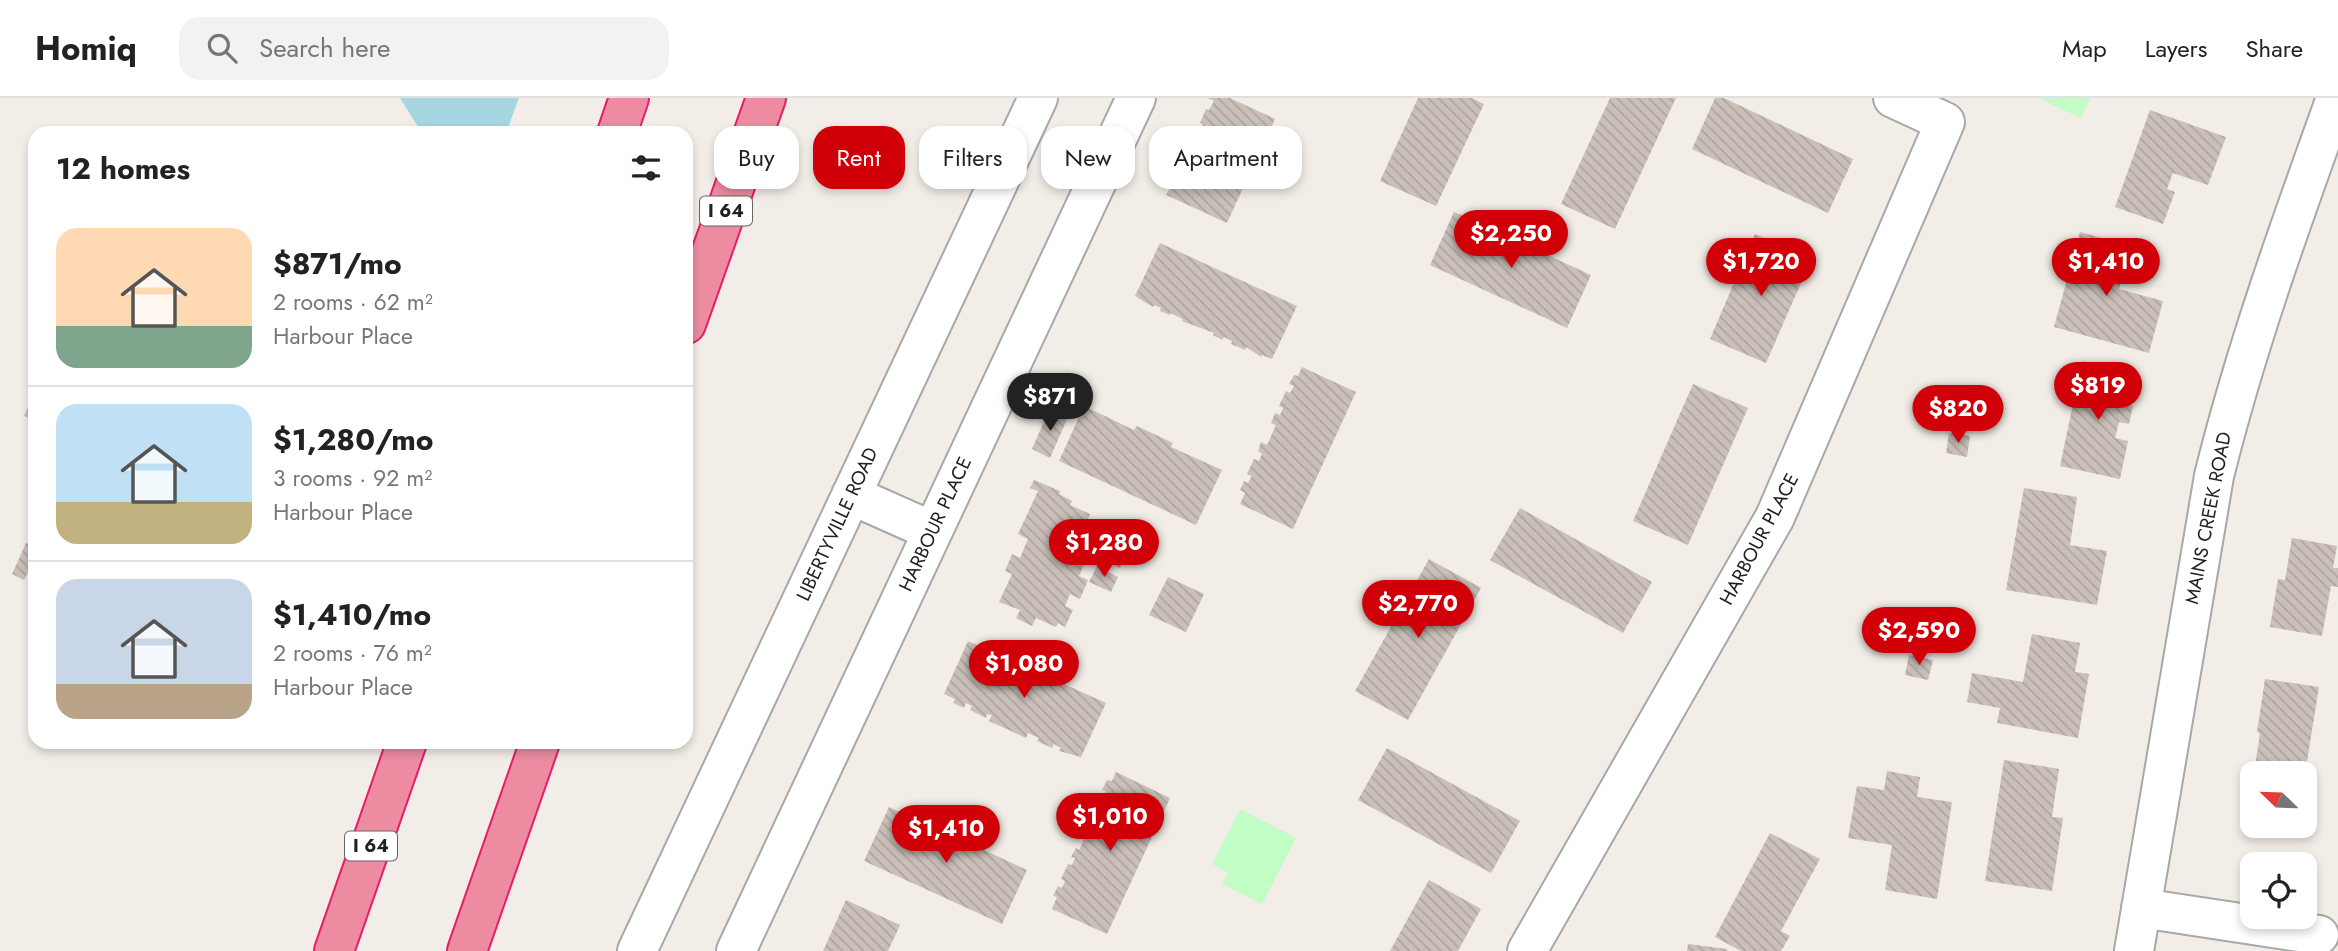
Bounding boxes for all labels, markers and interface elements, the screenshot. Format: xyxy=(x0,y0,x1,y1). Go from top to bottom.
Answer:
search box xyxy=(179,17,669,80)
text: Homiq xyxy=(35,25,137,72)
icon: search xyxy=(203,29,241,67)
text: Search here xyxy=(259,29,390,67)
text: Map xyxy=(2062,31,2107,66)
text: Layers xyxy=(2145,31,2207,66)
text: Share xyxy=(2245,31,2303,66)
chip: Buy xyxy=(714,126,799,189)
chip: Rent xyxy=(813,126,905,189)
chip: Filters xyxy=(919,126,1027,189)
chip: New xyxy=(1041,126,1135,189)
chip: Apartment xyxy=(1149,126,1302,189)
text: 12 homes xyxy=(56,147,190,190)
icon: filters xyxy=(627,149,665,187)
road number: I 64 xyxy=(700,196,752,226)
pin: $2,250 xyxy=(1454,211,1568,270)
text: $2,250 xyxy=(1470,216,1552,250)
pin: $1,720 xyxy=(1704,238,1818,298)
pin: $1,410 xyxy=(2049,238,2163,298)
text: $871/mo xyxy=(273,242,402,285)
text: $1,720 xyxy=(1722,244,1800,278)
text: $1,410 xyxy=(2068,244,2144,278)
icon: home xyxy=(112,256,196,340)
text: 2 rooms · 62 m² xyxy=(273,285,433,319)
text: Harbour Place xyxy=(273,319,413,353)
pin: $819 xyxy=(2057,362,2139,422)
text: $819 xyxy=(2070,368,2126,402)
pin: $871 xyxy=(1009,374,1091,433)
text: $871 xyxy=(1023,379,1077,413)
pin: $820 xyxy=(1917,386,1999,445)
text: $820 xyxy=(1928,391,1988,425)
text: $1,280/mo xyxy=(273,418,433,461)
street label: MAINS CREEK ROAD xyxy=(2178,429,2238,606)
icon: home xyxy=(112,432,196,516)
street label: LIBERTYVILLE ROAD xyxy=(790,443,884,605)
street label: HARBOUR PLACE xyxy=(892,452,978,596)
text: 3 rooms · 92 m² xyxy=(273,461,432,495)
street label: HARBOUR PLACE xyxy=(1713,468,1805,610)
text: Harbour Place xyxy=(273,495,413,529)
pin: $1,280 xyxy=(1047,519,1161,579)
text: $1,280 xyxy=(1065,525,1143,559)
pin: $2,770 xyxy=(1361,580,1475,640)
text: $2,770 xyxy=(1378,586,1458,620)
text: $1,410/mo xyxy=(273,593,431,636)
icon: home xyxy=(112,607,196,691)
pin: $2,590 xyxy=(1862,608,1976,667)
text: $2,590 xyxy=(1878,613,1960,647)
text: 2 rooms · 76 m² xyxy=(273,636,432,670)
pin: $1,080 xyxy=(967,640,1081,700)
text: $1,080 xyxy=(985,646,1063,680)
text: Harbour Place xyxy=(273,670,413,704)
north arrow xyxy=(2240,761,2317,838)
map controls xyxy=(2240,761,2317,929)
pin: $1,010 xyxy=(1053,794,1167,853)
text: $1,010 xyxy=(1072,799,1148,833)
pin: $1,410 xyxy=(889,806,1003,865)
text: $1,410 xyxy=(908,811,984,845)
road number: I 64 xyxy=(345,832,397,860)
button: locate xyxy=(2240,852,2317,929)

